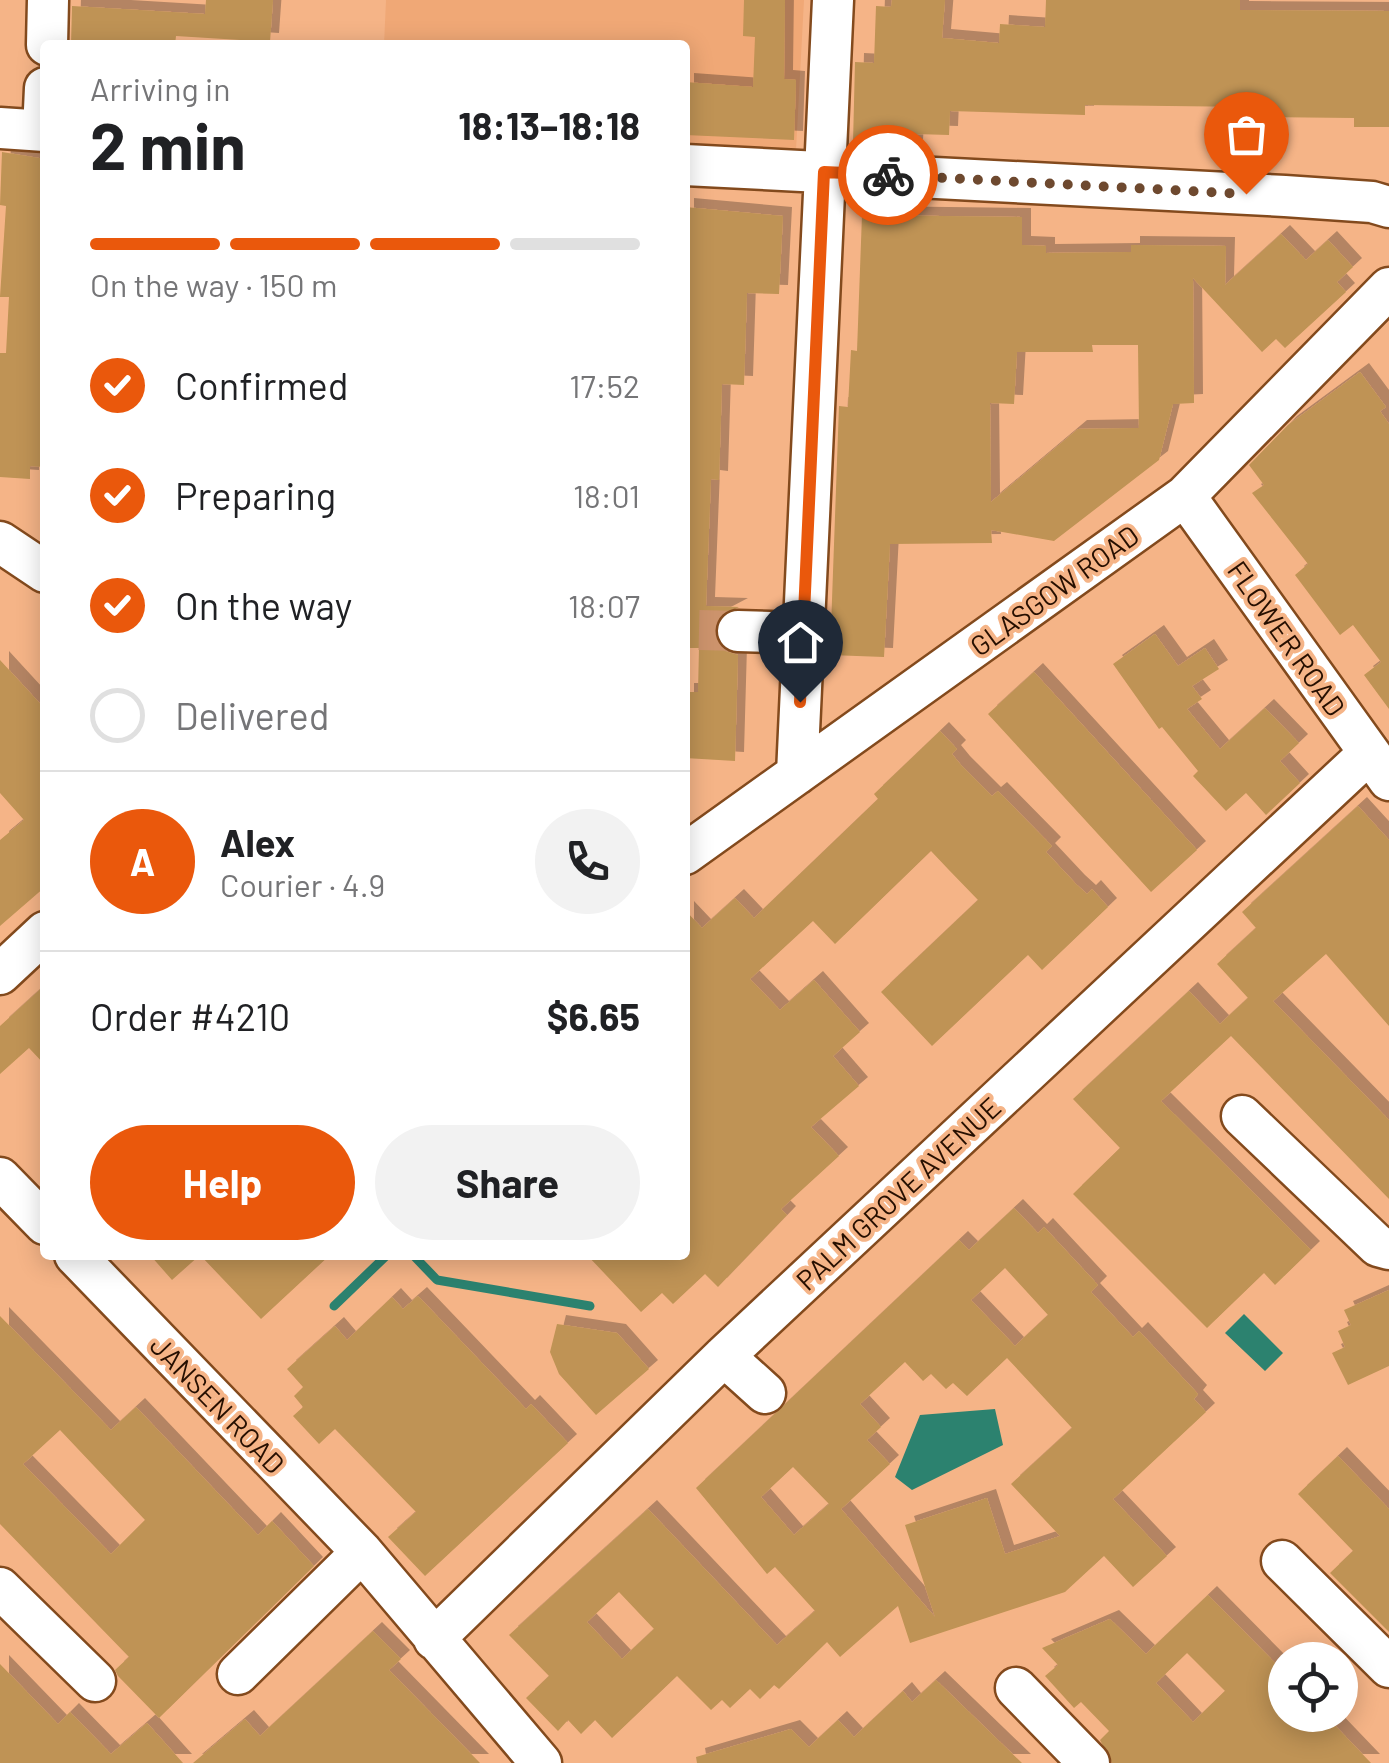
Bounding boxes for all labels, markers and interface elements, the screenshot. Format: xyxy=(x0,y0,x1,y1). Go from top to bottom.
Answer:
text: Arriving in xyxy=(90,69,230,107)
pin xyxy=(1204,92,1289,195)
text: 18:13–18:18 xyxy=(458,102,640,148)
text: 2 min xyxy=(90,105,246,183)
icon: bag xyxy=(1219,107,1274,162)
courier xyxy=(838,125,938,225)
icon: bike xyxy=(861,148,916,203)
text: On the way · 150 m xyxy=(90,265,337,303)
icon: check xyxy=(90,358,145,413)
text: Confirmed xyxy=(175,362,348,408)
text: 17:52 xyxy=(569,366,640,404)
icon: check xyxy=(90,468,145,523)
text: Preparing xyxy=(175,472,336,518)
text: 18:01 xyxy=(573,476,640,514)
street label: GLASGOW ROAD xyxy=(963,517,1145,663)
street label: FLOWER ROAD xyxy=(1221,554,1353,722)
icon: check xyxy=(90,578,145,633)
text: On the way xyxy=(175,582,352,628)
text: 18:07 xyxy=(568,586,640,624)
pin xyxy=(758,600,843,703)
icon: home xyxy=(773,615,828,670)
text: Delivered xyxy=(175,692,329,738)
button: phone xyxy=(535,809,640,914)
text: Alex xyxy=(220,819,295,865)
text: A xyxy=(130,838,155,884)
text: Courier · 4.9 xyxy=(220,865,385,903)
text: Order #4210 xyxy=(90,993,290,1039)
text: $6.65 xyxy=(547,993,640,1039)
street label: PALM GROVE AVENUE xyxy=(789,1089,1007,1297)
button: Help xyxy=(90,1125,355,1240)
button: Share xyxy=(375,1125,640,1240)
street label: JANSEN ROAD xyxy=(144,1328,292,1480)
map controls xyxy=(1268,1642,1358,1732)
button: locate xyxy=(1268,1642,1358,1732)

